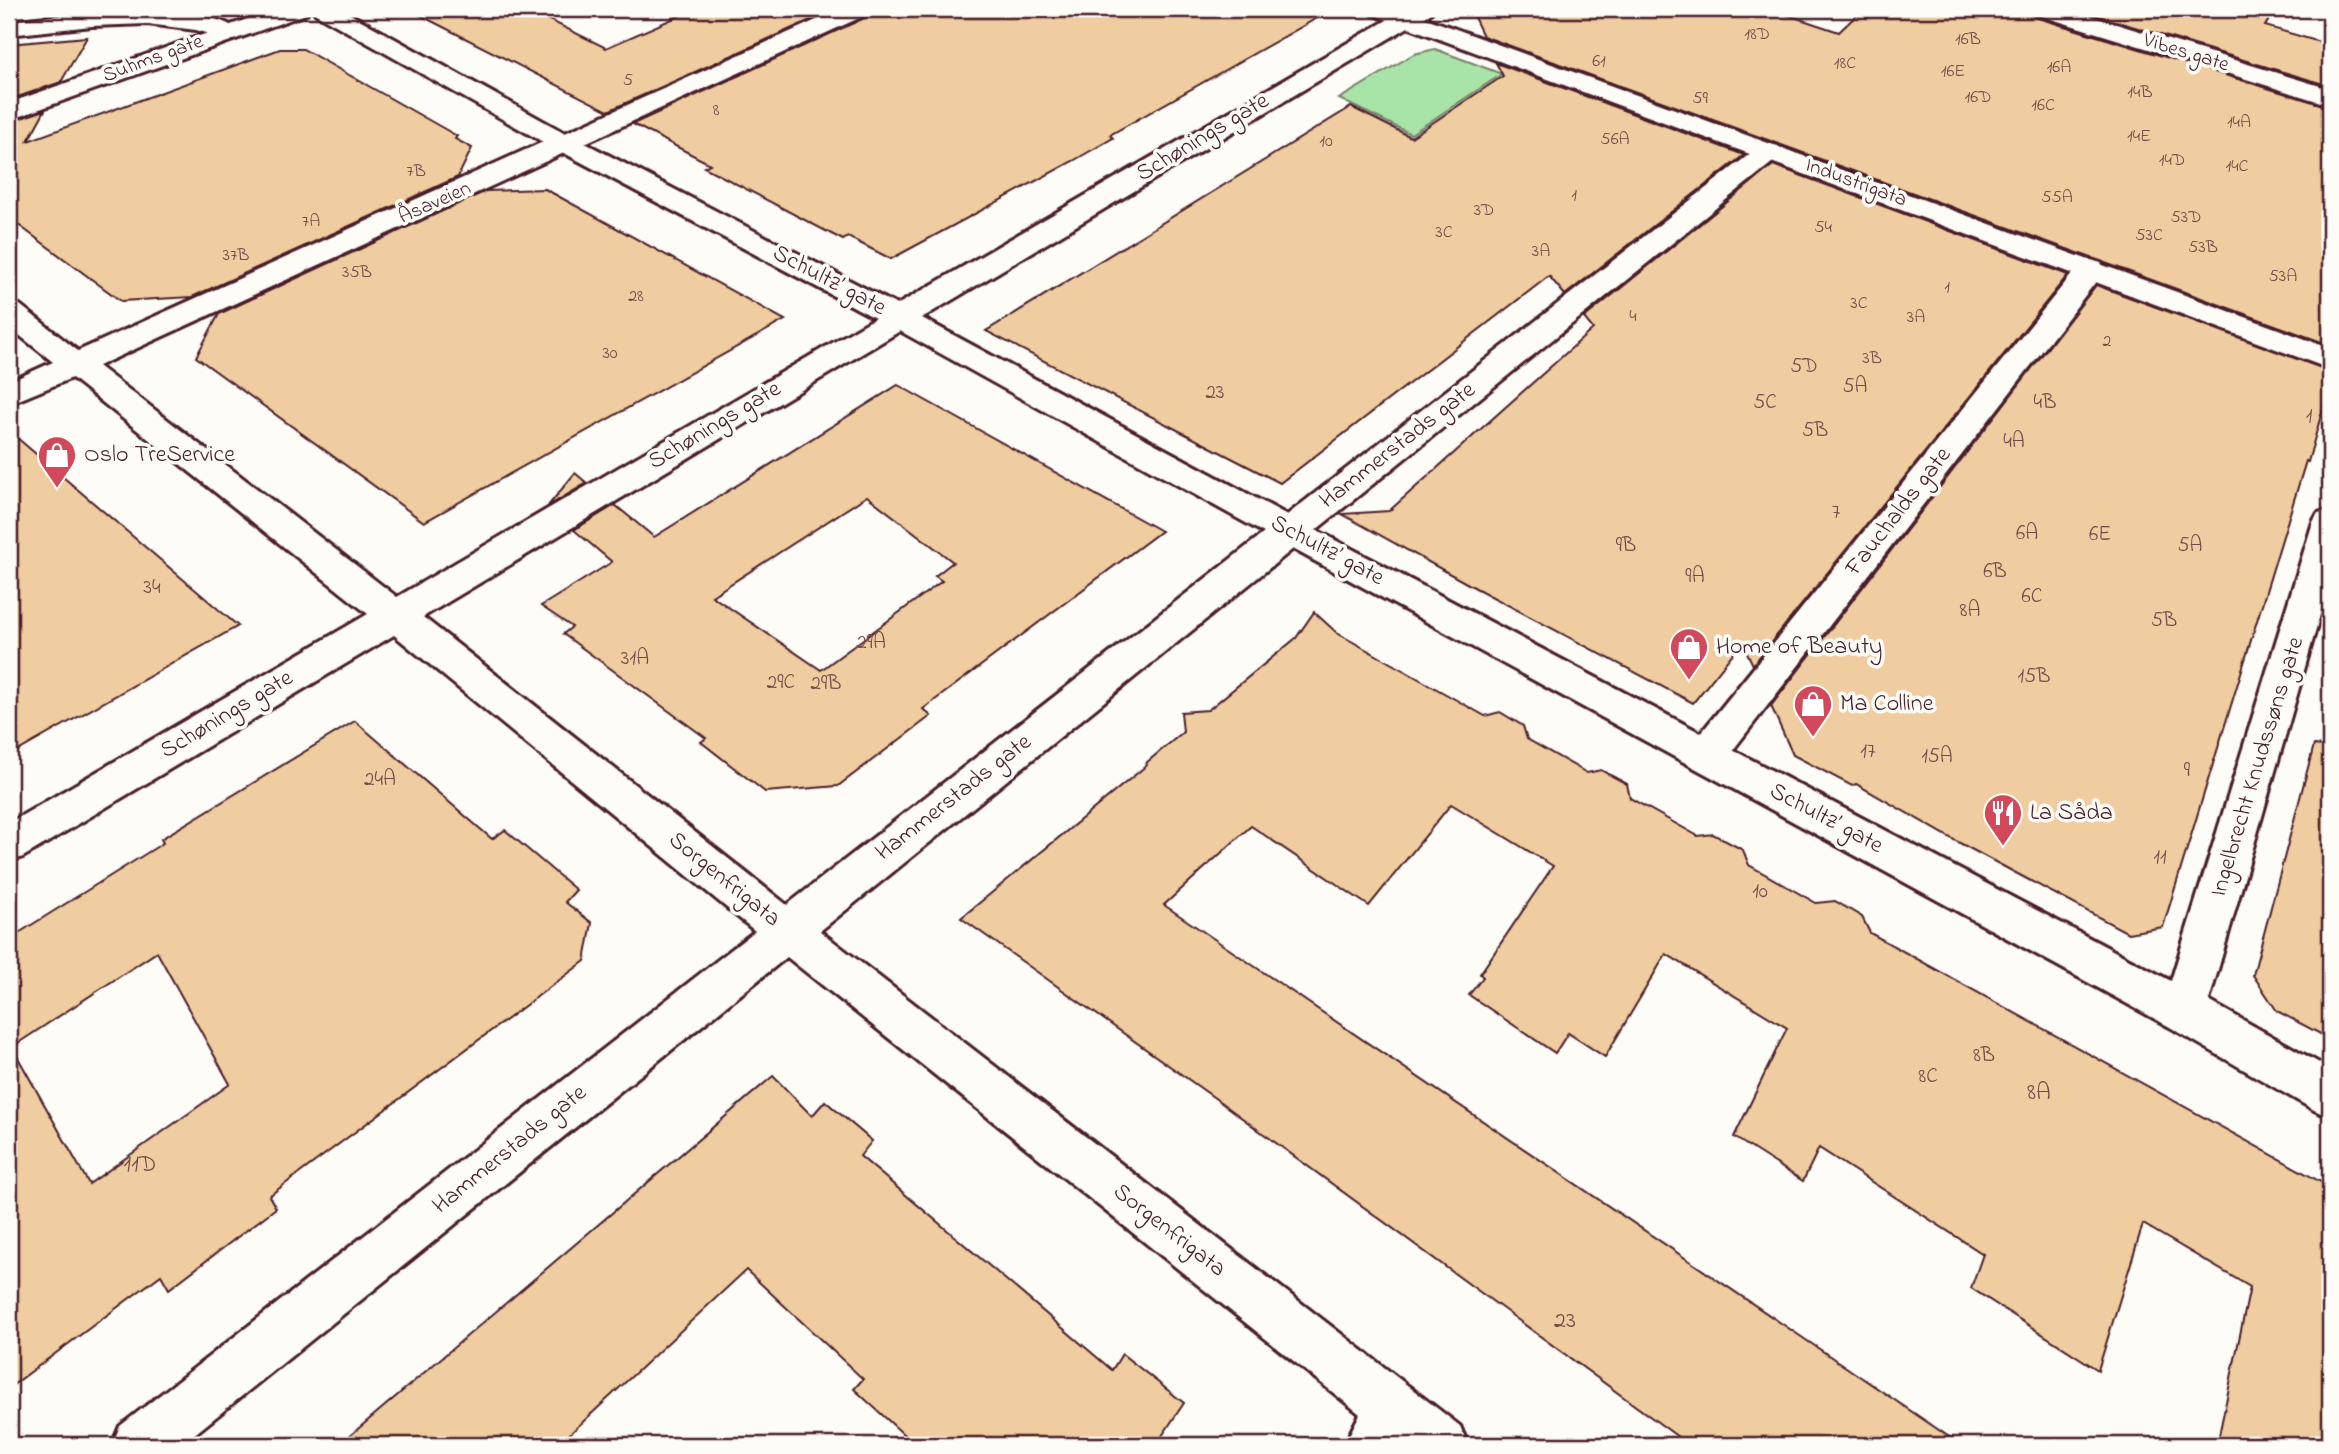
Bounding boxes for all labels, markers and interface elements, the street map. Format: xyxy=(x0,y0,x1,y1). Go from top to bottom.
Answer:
house number: 18D xyxy=(1744,22,1770,48)
street label: Vibes gate xyxy=(2138,25,2233,82)
street label: Suhms gate xyxy=(99,27,209,93)
house number: 16B xyxy=(1955,27,1981,53)
house number: 61 xyxy=(1592,49,1606,75)
house number: 18C xyxy=(1834,51,1856,77)
house number: 16A xyxy=(2047,55,2071,81)
house number: 16E xyxy=(1941,59,1965,85)
house number: 5 xyxy=(623,68,633,94)
house number: 14B xyxy=(2127,80,2153,106)
street label: Schønings gate xyxy=(1130,84,1276,192)
house number: 16D xyxy=(1965,85,1991,111)
house number: 59 xyxy=(1692,86,1708,112)
house number: 16C xyxy=(2031,93,2055,119)
house number: 8 xyxy=(713,98,720,124)
house number: 14A xyxy=(2227,110,2251,136)
house number: 14E xyxy=(2127,124,2151,150)
house number: 56A xyxy=(1600,127,1630,153)
house number: 10 xyxy=(1319,129,1333,155)
house number: 14D xyxy=(2159,148,2185,174)
street label: Industrigata xyxy=(1800,151,1911,217)
house number: 14C xyxy=(2225,154,2249,180)
house number: 7B xyxy=(406,159,426,185)
street label: Åsaveien xyxy=(393,173,476,232)
house number: 1 xyxy=(1571,183,1577,209)
house number: 55A xyxy=(2041,185,2073,211)
house number: 3D xyxy=(1474,198,1494,224)
house number: 53D xyxy=(2171,205,2201,231)
house number: 7A xyxy=(302,209,320,235)
house number: 54 xyxy=(1814,215,1832,241)
house number: 3C xyxy=(1435,220,1453,246)
house number: 53C xyxy=(2135,223,2163,249)
house number: 53B xyxy=(2188,235,2218,261)
street label: Schultz’ gate xyxy=(766,236,892,326)
house number: 3A xyxy=(1532,239,1550,265)
house number: 37B xyxy=(223,243,249,269)
house number: 35B xyxy=(342,260,372,286)
house number: 53A xyxy=(2269,264,2297,290)
house number: 1 xyxy=(1944,275,1950,301)
house number: 28 xyxy=(628,284,644,310)
house number: 3C xyxy=(1850,291,1868,317)
house number: 4 xyxy=(1629,304,1637,330)
house number: 3A xyxy=(1907,305,1925,331)
house number: 2 xyxy=(2103,329,2112,355)
house number: 30 xyxy=(602,341,618,367)
house number: 3B xyxy=(1862,346,1882,372)
house number: 5D xyxy=(1790,352,1818,382)
street label: Schønings gate xyxy=(642,372,788,480)
house number: 5A xyxy=(1843,372,1867,402)
street label: Hammerstads gate xyxy=(1312,374,1484,518)
house number: 23 xyxy=(1205,378,1225,408)
house number: 5C xyxy=(1753,388,1777,418)
house number: 4B xyxy=(2034,388,2056,418)
house number: 1 xyxy=(2306,402,2313,432)
house number: 5B xyxy=(1802,416,1828,446)
house number: 4A xyxy=(2003,427,2025,457)
shop icon: Oslo TreService xyxy=(36,434,78,489)
place label: Oslo TreService xyxy=(84,438,235,473)
street label: Fauchalds gate xyxy=(1837,440,1961,585)
house number: 7 xyxy=(1832,498,1841,528)
street label: Schultz’ gate xyxy=(1264,506,1390,596)
house number: 6A xyxy=(2016,519,2038,549)
house number: 6E xyxy=(2089,520,2111,550)
house number: 9B xyxy=(1616,531,1636,561)
house number: 5A xyxy=(2178,531,2202,561)
house number: 6B xyxy=(1983,557,2007,587)
house number: 9A xyxy=(1685,562,1705,592)
house number: 34 xyxy=(143,573,161,603)
house number: 6C xyxy=(2022,582,2042,612)
house number: 8A xyxy=(1960,596,1980,626)
house number: 5B xyxy=(2151,606,2177,636)
shop icon: Home of Beauty xyxy=(1668,626,1710,681)
house number: 29A xyxy=(856,628,886,658)
place label: Home of Beauty xyxy=(1716,630,1882,666)
street label: Ingelbrecht Knudssøns gate xyxy=(2202,632,2314,901)
house number: 31A xyxy=(621,644,649,674)
street label: Schønings gate xyxy=(154,661,300,769)
house number: 15B xyxy=(2018,662,2050,692)
house number: 29C xyxy=(767,668,795,698)
house number: 29B xyxy=(811,669,841,699)
shop icon: Ma Colline xyxy=(1792,683,1834,738)
place label: Ma Colline xyxy=(1840,687,1934,722)
street label: Hammerstads gate xyxy=(868,726,1040,870)
house number: 17 xyxy=(1860,737,1876,767)
house number: 15A xyxy=(1921,742,1953,772)
house number: 9 xyxy=(2184,756,2191,786)
house number: 24A xyxy=(364,765,396,795)
street label: Schultz’ gate xyxy=(1763,774,1889,864)
restaurant icon: La Såda xyxy=(1982,792,2024,847)
place label: La Såda xyxy=(2030,796,2113,831)
street label: Sorgenfrigata xyxy=(660,824,788,936)
house number: 11 xyxy=(2153,843,2167,873)
house number: 10 xyxy=(1752,877,1768,907)
house number: 8B xyxy=(1973,1041,1995,1071)
house number: 8C xyxy=(1918,1062,1938,1092)
house number: 8A xyxy=(2027,1076,2051,1111)
street label: Hammerstads gate xyxy=(425,1077,595,1223)
house number: 11D xyxy=(124,1148,156,1183)
street label: Sorgenfrigata xyxy=(1105,1175,1233,1287)
house number: 23 xyxy=(1554,1304,1576,1339)

